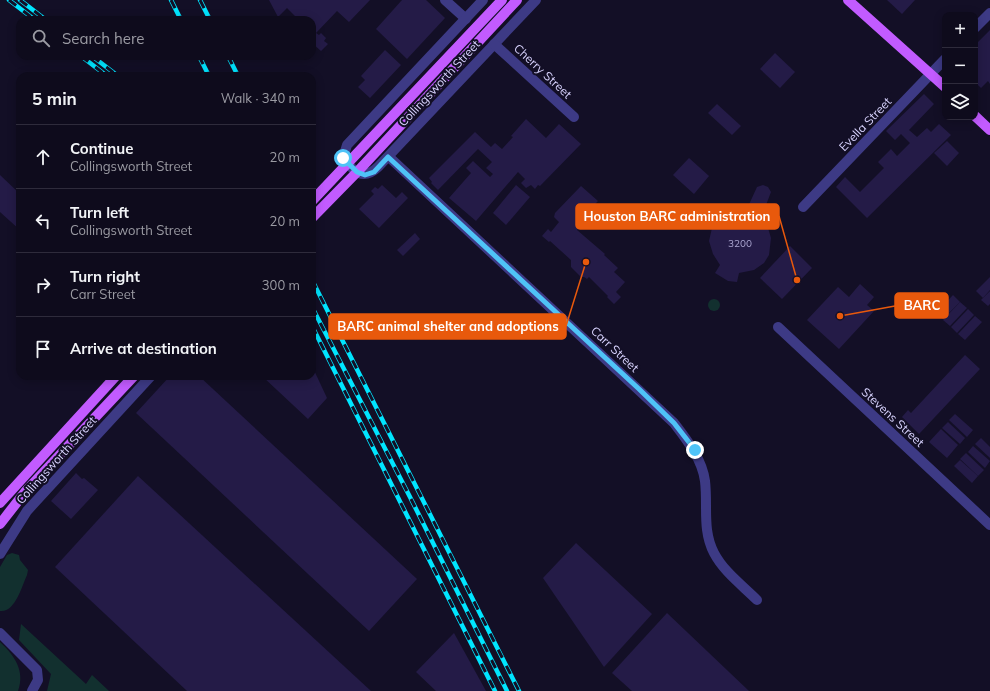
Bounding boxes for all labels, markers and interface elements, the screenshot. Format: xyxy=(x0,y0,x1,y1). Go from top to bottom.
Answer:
map controls xyxy=(942,12,978,120)
button: + xyxy=(942,12,978,48)
search box xyxy=(16,16,316,60)
icon: search xyxy=(30,27,52,49)
text: Search here xyxy=(62,29,144,48)
street label: Collingsworth Street xyxy=(395,37,483,129)
street label: Cherry Street xyxy=(511,40,575,102)
button: − xyxy=(942,48,978,84)
button: layers xyxy=(942,84,978,120)
text: 5 min xyxy=(32,88,77,109)
text: Walk · 340 m xyxy=(221,90,300,106)
street label: Evella Street xyxy=(836,94,894,154)
text: Continue xyxy=(70,139,133,158)
icon: ahead xyxy=(32,146,54,168)
text: 20 m xyxy=(270,149,300,165)
route start xyxy=(334,149,352,167)
text: Collingsworth Street xyxy=(70,158,192,174)
text: Turn left xyxy=(70,203,129,222)
callout: Houston BARC administration xyxy=(576,204,779,229)
text: Houston BARC administration xyxy=(584,208,770,224)
icon: left xyxy=(32,210,54,232)
text: 20 m xyxy=(270,213,300,229)
text: Collingsworth Street xyxy=(70,222,192,238)
house number: 3200 xyxy=(728,237,752,250)
text: Turn right xyxy=(70,267,140,286)
icon: right xyxy=(32,274,54,296)
text: 300 m xyxy=(262,277,300,293)
text: Carr Street xyxy=(70,286,135,302)
callout: BARC xyxy=(895,293,948,318)
text: BARC xyxy=(904,297,940,313)
callout: BARC animal shelter and adoptions xyxy=(329,314,566,339)
text: BARC animal shelter and adoptions xyxy=(337,318,559,334)
street label: Carr Street xyxy=(588,323,642,375)
icon: arrive xyxy=(32,338,54,360)
text: Arrive at destination xyxy=(70,339,217,358)
street label: Stevens Street xyxy=(859,384,927,450)
street label: Collingsworth Street xyxy=(13,413,99,507)
route end xyxy=(686,441,704,459)

